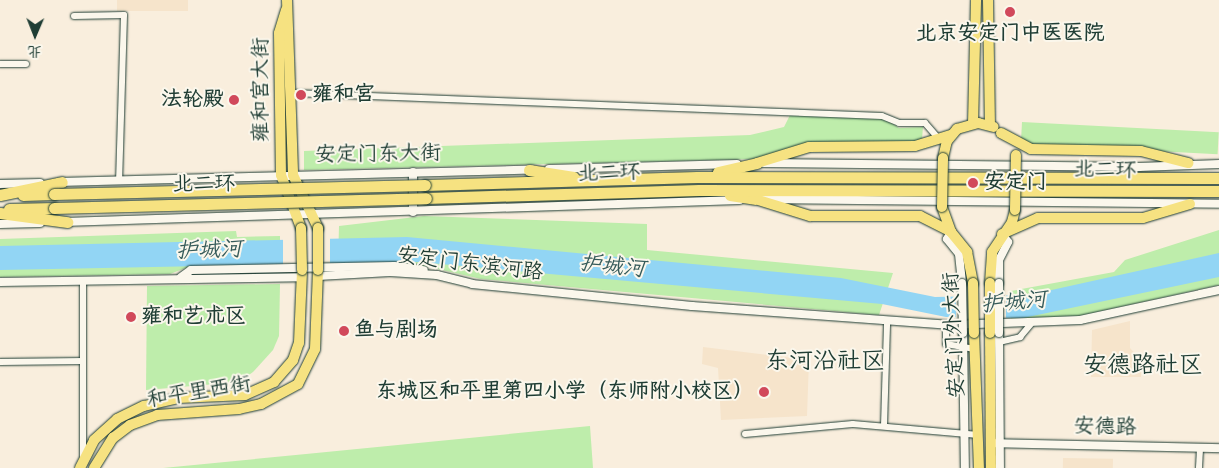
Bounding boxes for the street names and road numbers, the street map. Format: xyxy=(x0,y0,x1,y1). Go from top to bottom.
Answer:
street label: 雍和宫大街 xyxy=(249,38,275,142)
street label: 安定门东大街 xyxy=(315,141,441,169)
street label: 北二环 xyxy=(1073,158,1137,184)
street label: 北二环 xyxy=(577,160,641,188)
street label: 北二环 xyxy=(172,172,236,198)
street label: 安定门东滨河路 xyxy=(396,244,544,286)
street label: 安定门外大街 xyxy=(939,271,971,399)
street label: 和平里西街 xyxy=(145,372,253,414)
street label: 安德路 xyxy=(1073,415,1137,441)

